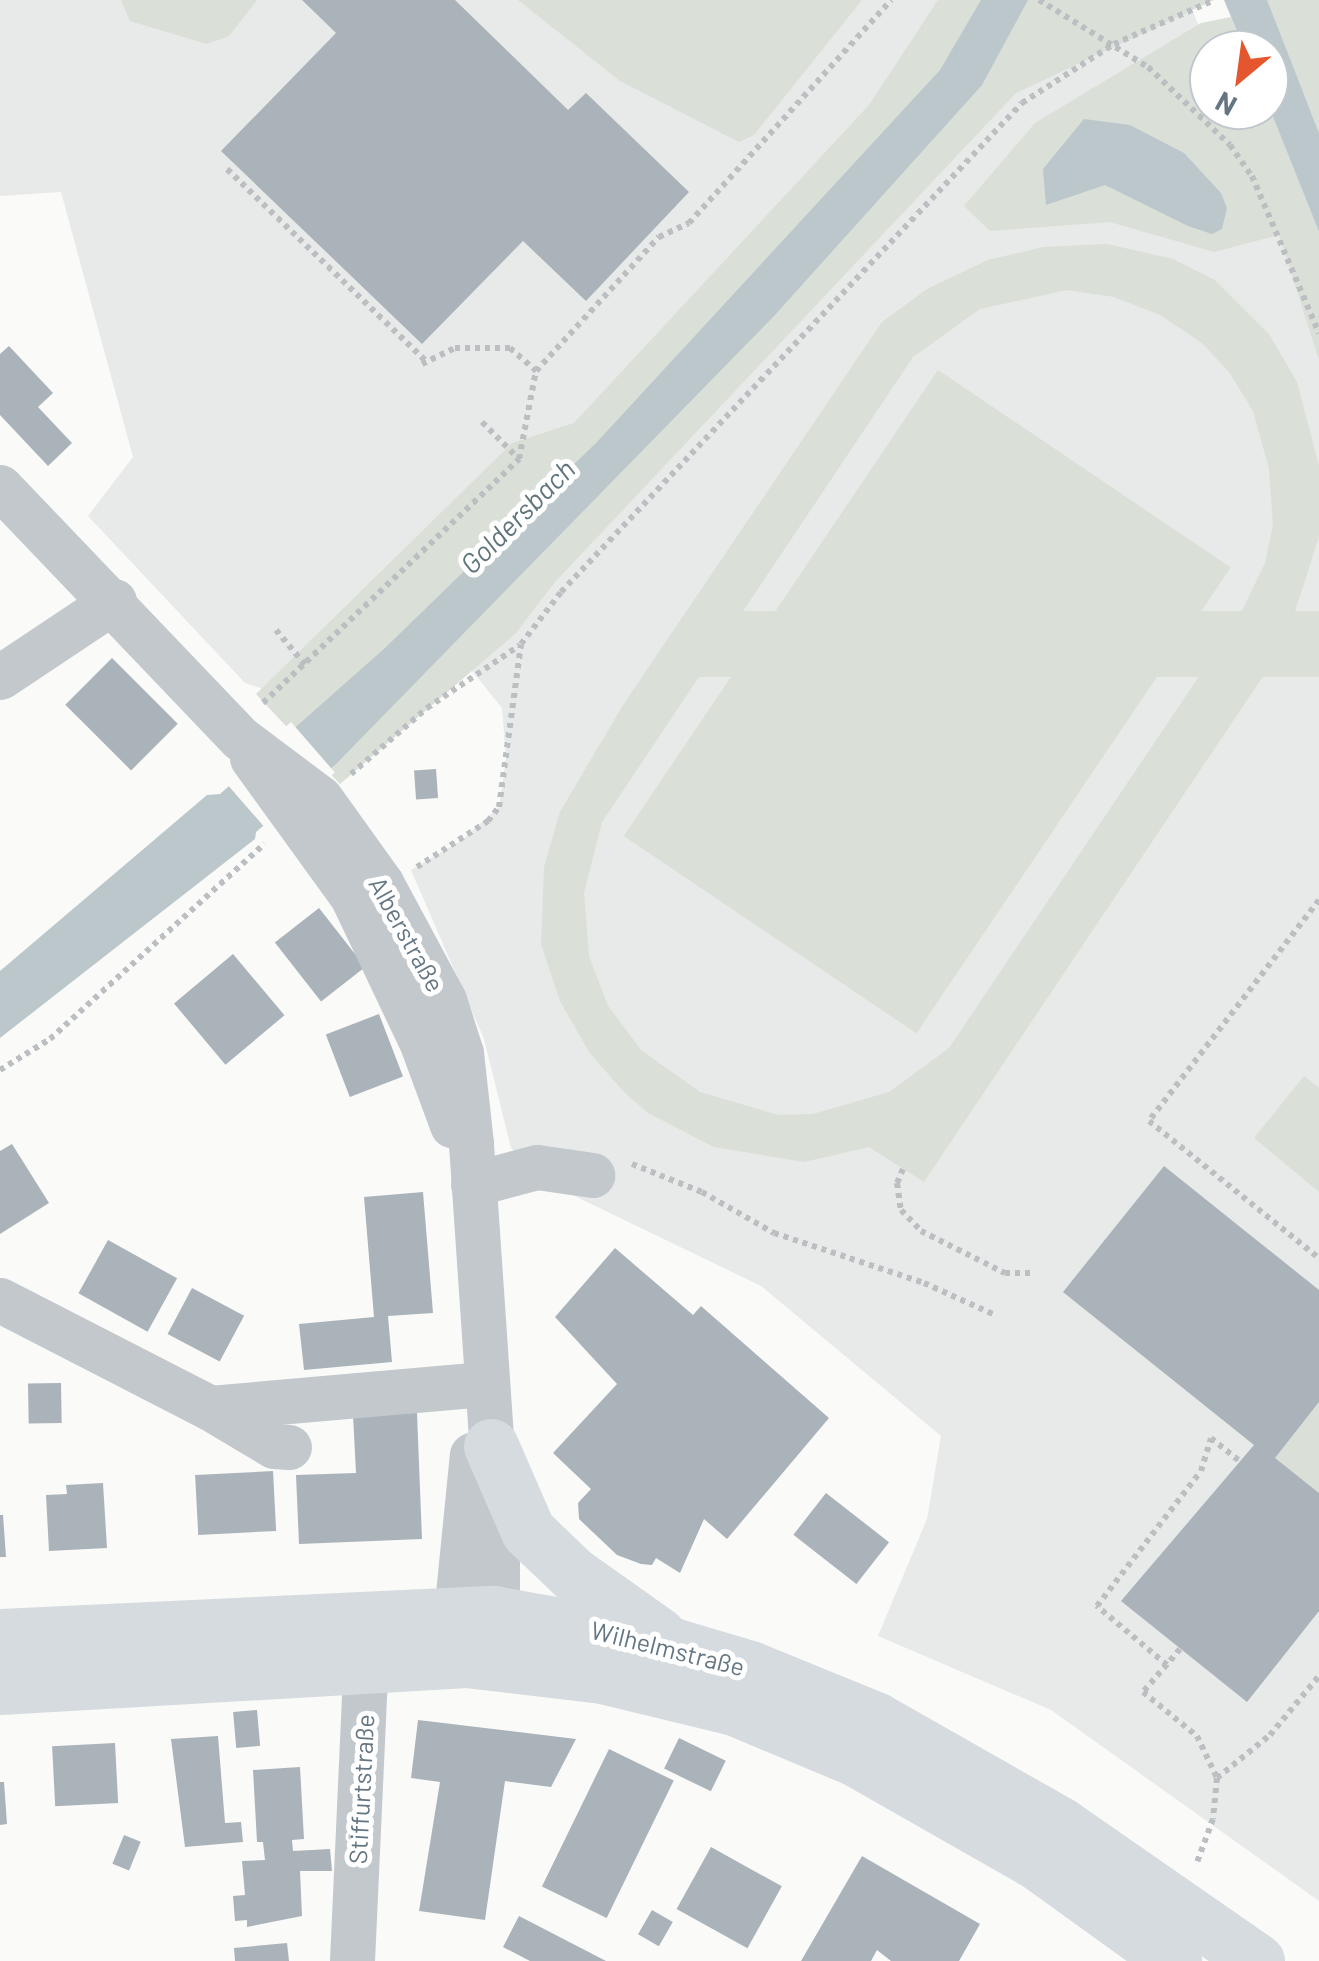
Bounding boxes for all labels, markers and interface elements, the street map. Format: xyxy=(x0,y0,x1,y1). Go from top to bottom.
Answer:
north arrow xyxy=(1189,30,1289,130)
text: N xyxy=(1209,85,1242,124)
water label: Goldersbach xyxy=(453,452,581,580)
street label: Alberstraße xyxy=(363,871,451,997)
street label: Wilhelmstraße xyxy=(588,1614,748,1682)
street label: Stiffurtstraße xyxy=(342,1713,380,1865)

